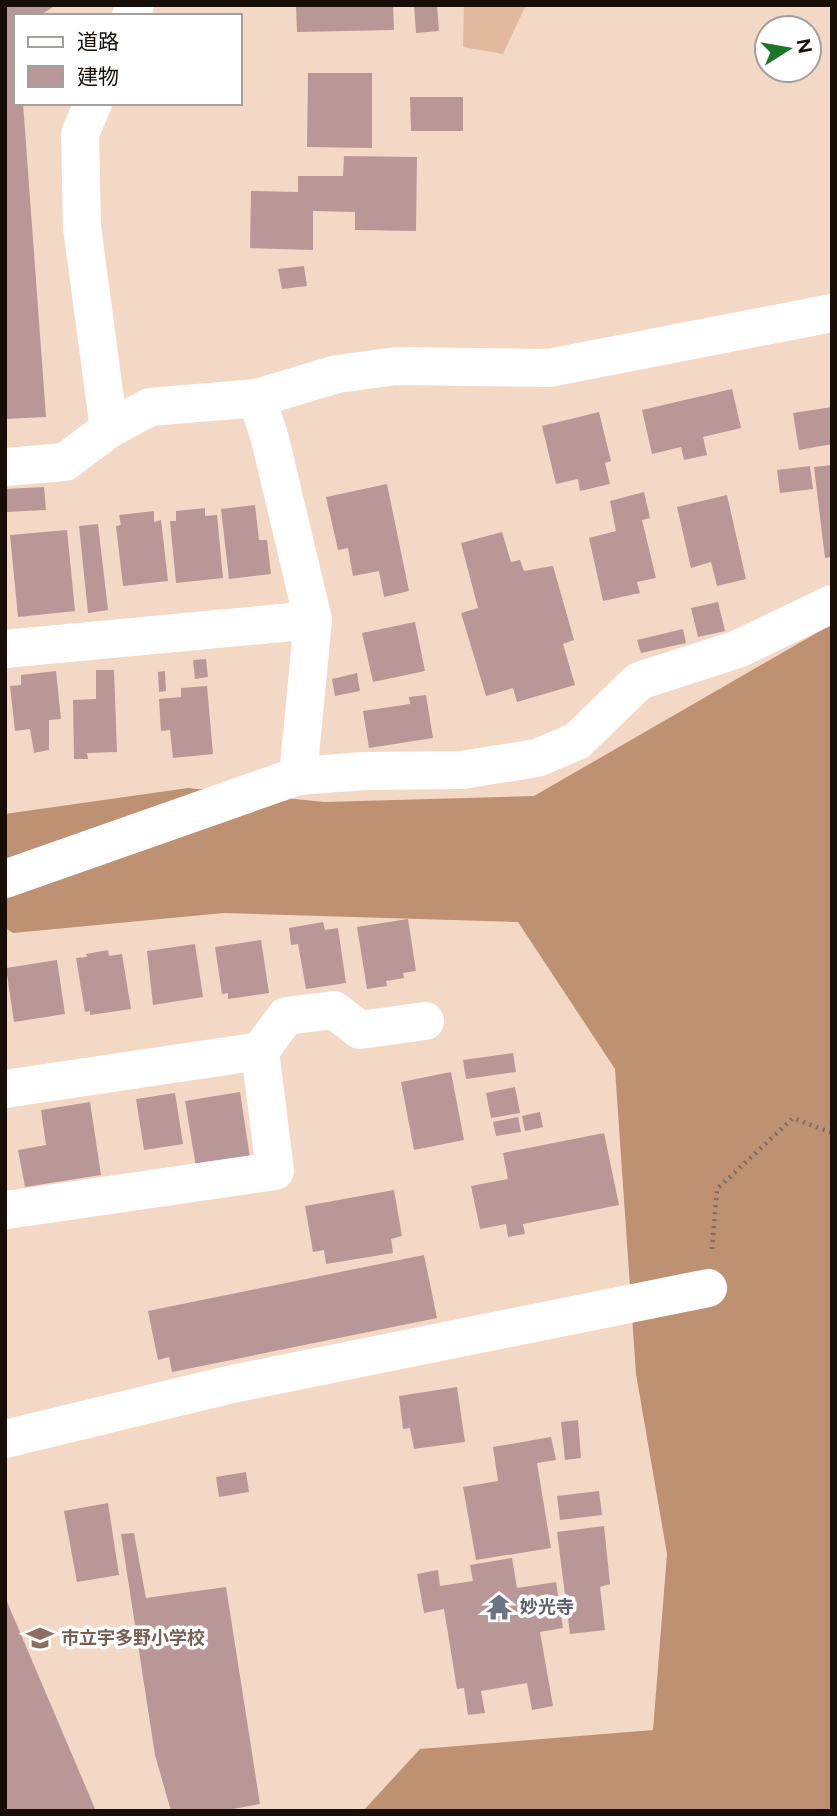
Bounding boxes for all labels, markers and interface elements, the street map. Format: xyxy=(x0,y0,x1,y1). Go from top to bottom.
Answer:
legend xyxy=(14,14,242,105)
north arrow xyxy=(753,14,823,84)
text: 道路 xyxy=(77,29,119,54)
text: N xyxy=(792,36,817,55)
text: 建物 xyxy=(77,64,119,89)
temple icon: 妙光寺 xyxy=(484,1592,514,1622)
place label: 妙光寺 xyxy=(520,1596,574,1618)
school or university icon: 市立宇多野小学校 xyxy=(25,1623,55,1653)
place label: 市立宇多野小学校 xyxy=(61,1627,205,1649)

